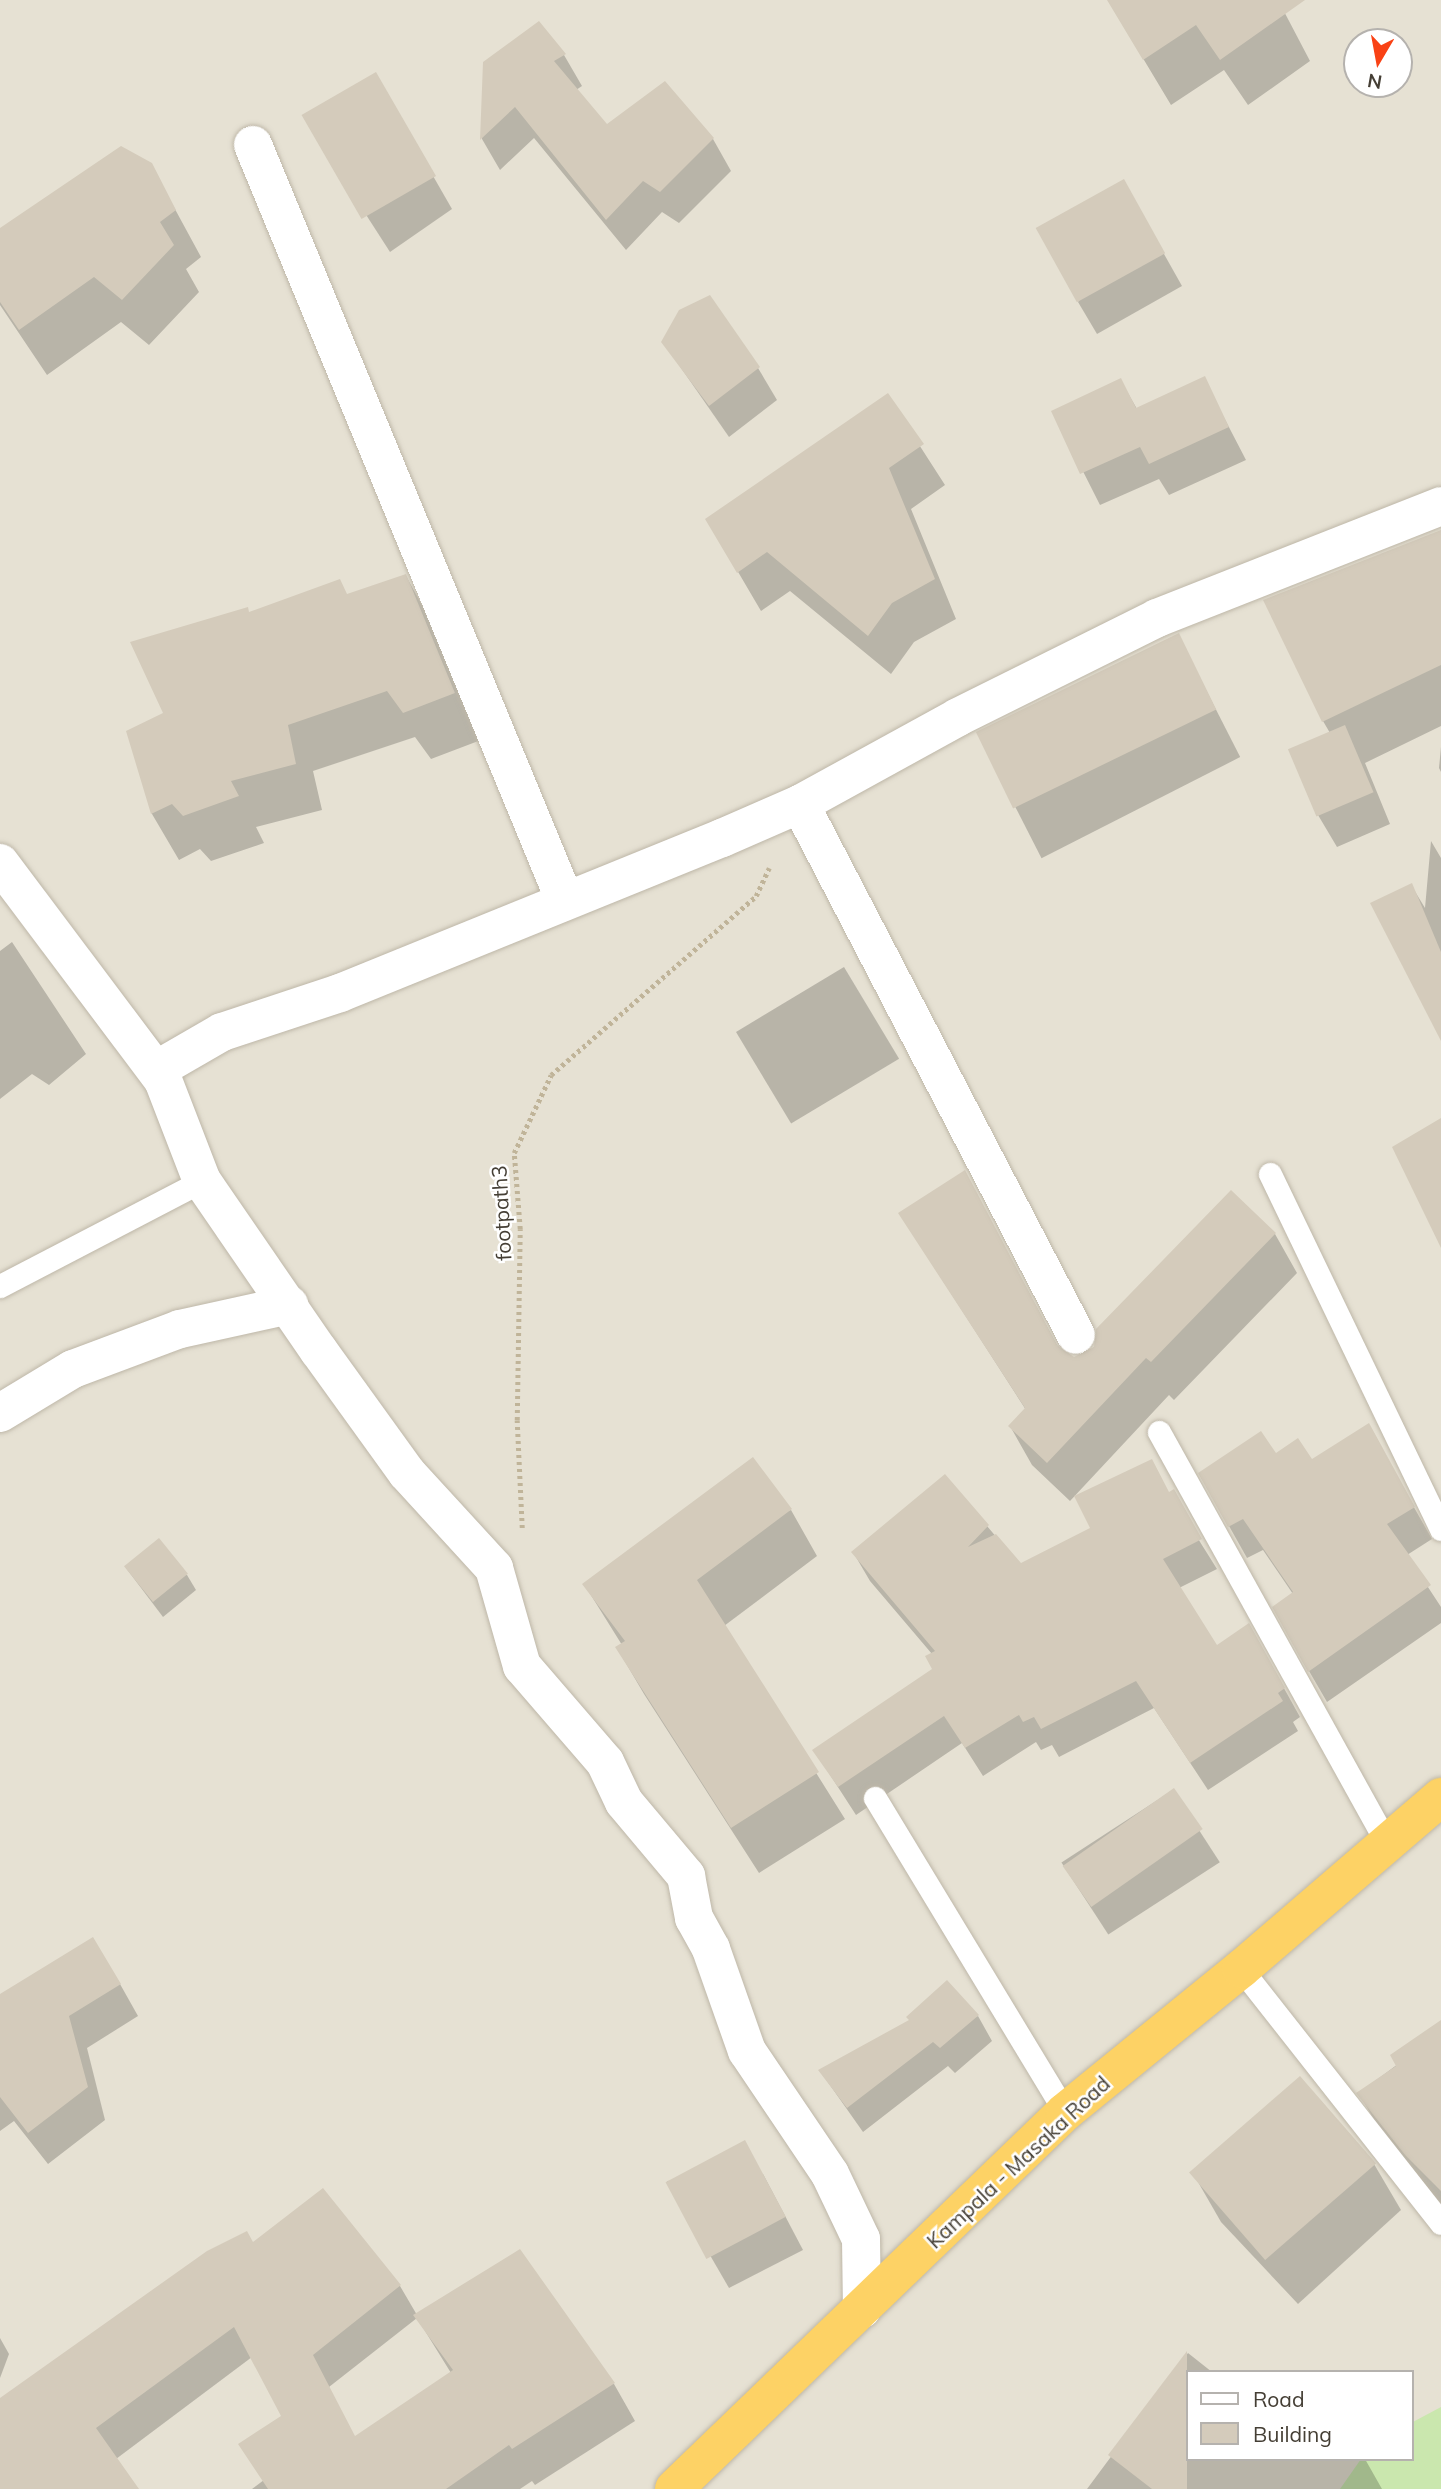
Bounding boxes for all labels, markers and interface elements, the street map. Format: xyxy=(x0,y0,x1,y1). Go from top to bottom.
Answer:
north arrow xyxy=(1343,28,1413,98)
text: N xyxy=(1366,69,1384,95)
street label: footpath3 xyxy=(486,1165,516,1261)
street label: Kampala - Masaka Road xyxy=(921,2071,1115,2253)
legend xyxy=(1186,2370,1413,2461)
text: Road xyxy=(1253,2386,1304,2412)
text: Building xyxy=(1253,2421,1332,2447)

